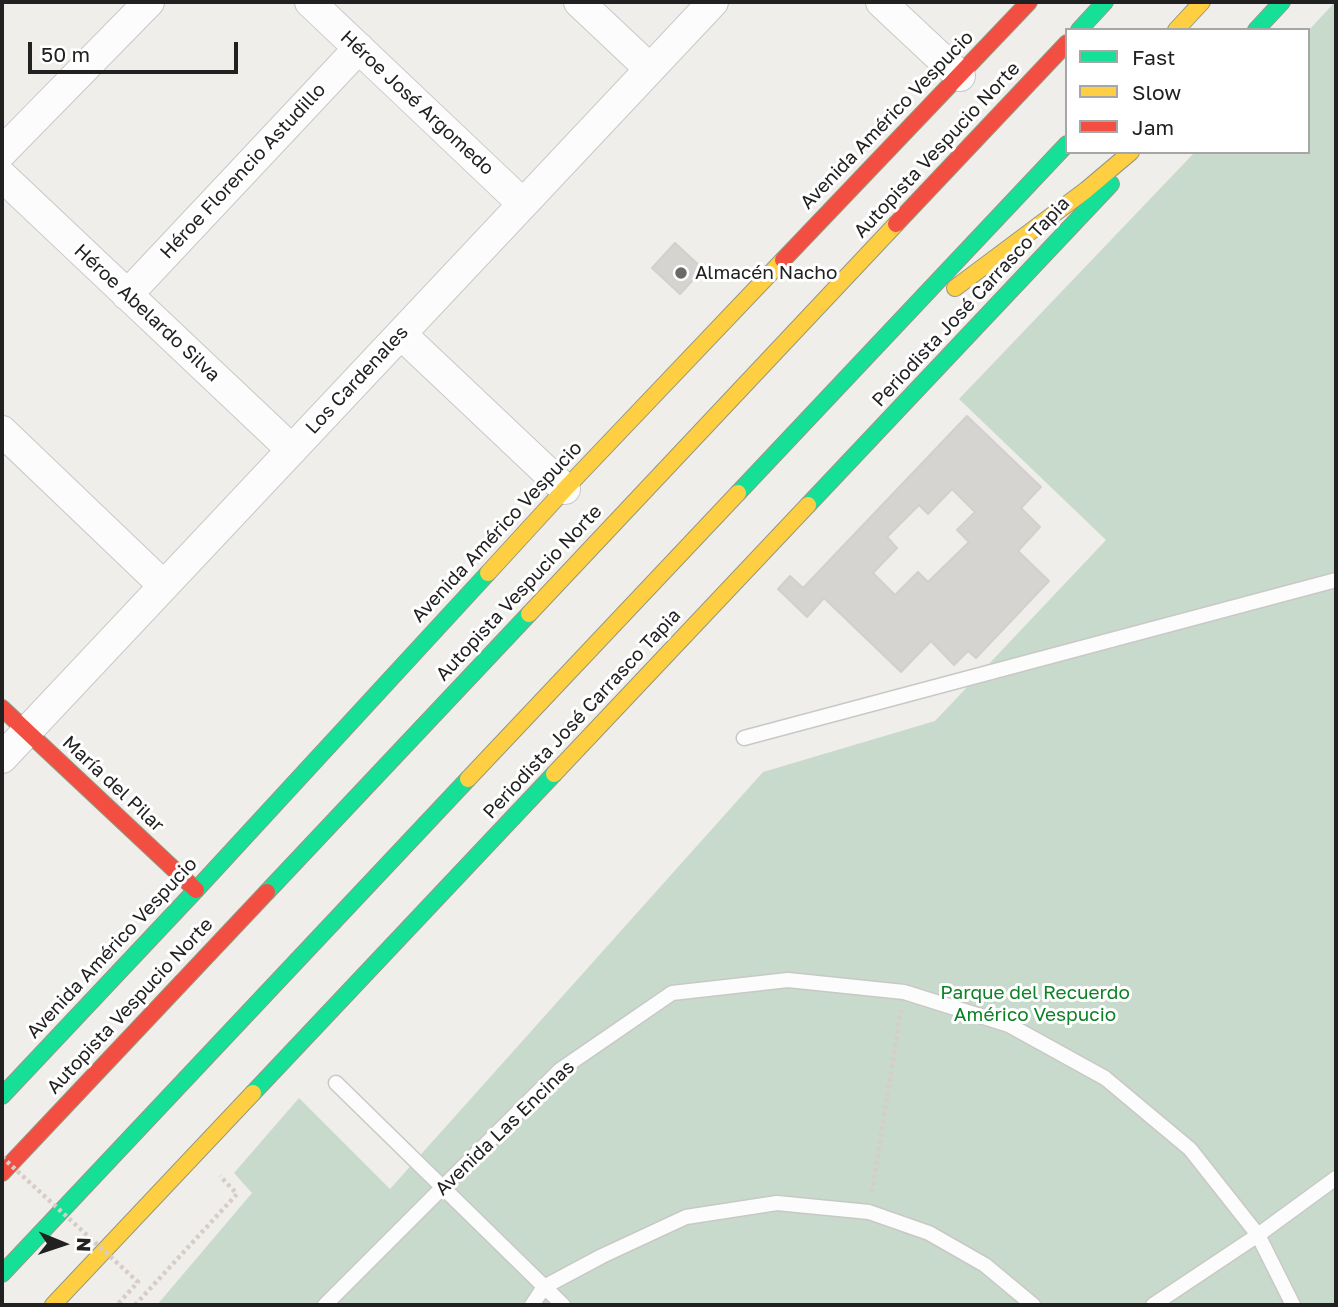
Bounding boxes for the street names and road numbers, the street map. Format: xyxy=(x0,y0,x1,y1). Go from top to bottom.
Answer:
street label: Héroe José Argomedo xyxy=(336,26,498,180)
street label: Avenida Américo Vespucio xyxy=(796,26,978,214)
street label: Autopista Vespucio Norte xyxy=(849,57,1025,243)
street label: Héroe Florencio Astudillo xyxy=(156,78,330,264)
street label: Periodista José Carrasco Tapia xyxy=(868,192,1074,412)
street label: Héroe Abelardo Silva xyxy=(69,240,225,386)
street label: Los Cardenales xyxy=(301,321,413,439)
street label: Avenida Américo Vespucio xyxy=(407,437,587,627)
street label: Autopista Vespucio Norte xyxy=(431,500,607,686)
street label: Periodista José Carrasco Tapia xyxy=(479,604,685,824)
street label: María del Pilar xyxy=(58,731,168,837)
street label: Avenida Américo Vespucio xyxy=(22,853,202,1043)
street label: Autopista Vespucio Norte xyxy=(42,913,218,1099)
street label: Avenida Las Encinas xyxy=(431,1056,579,1200)

